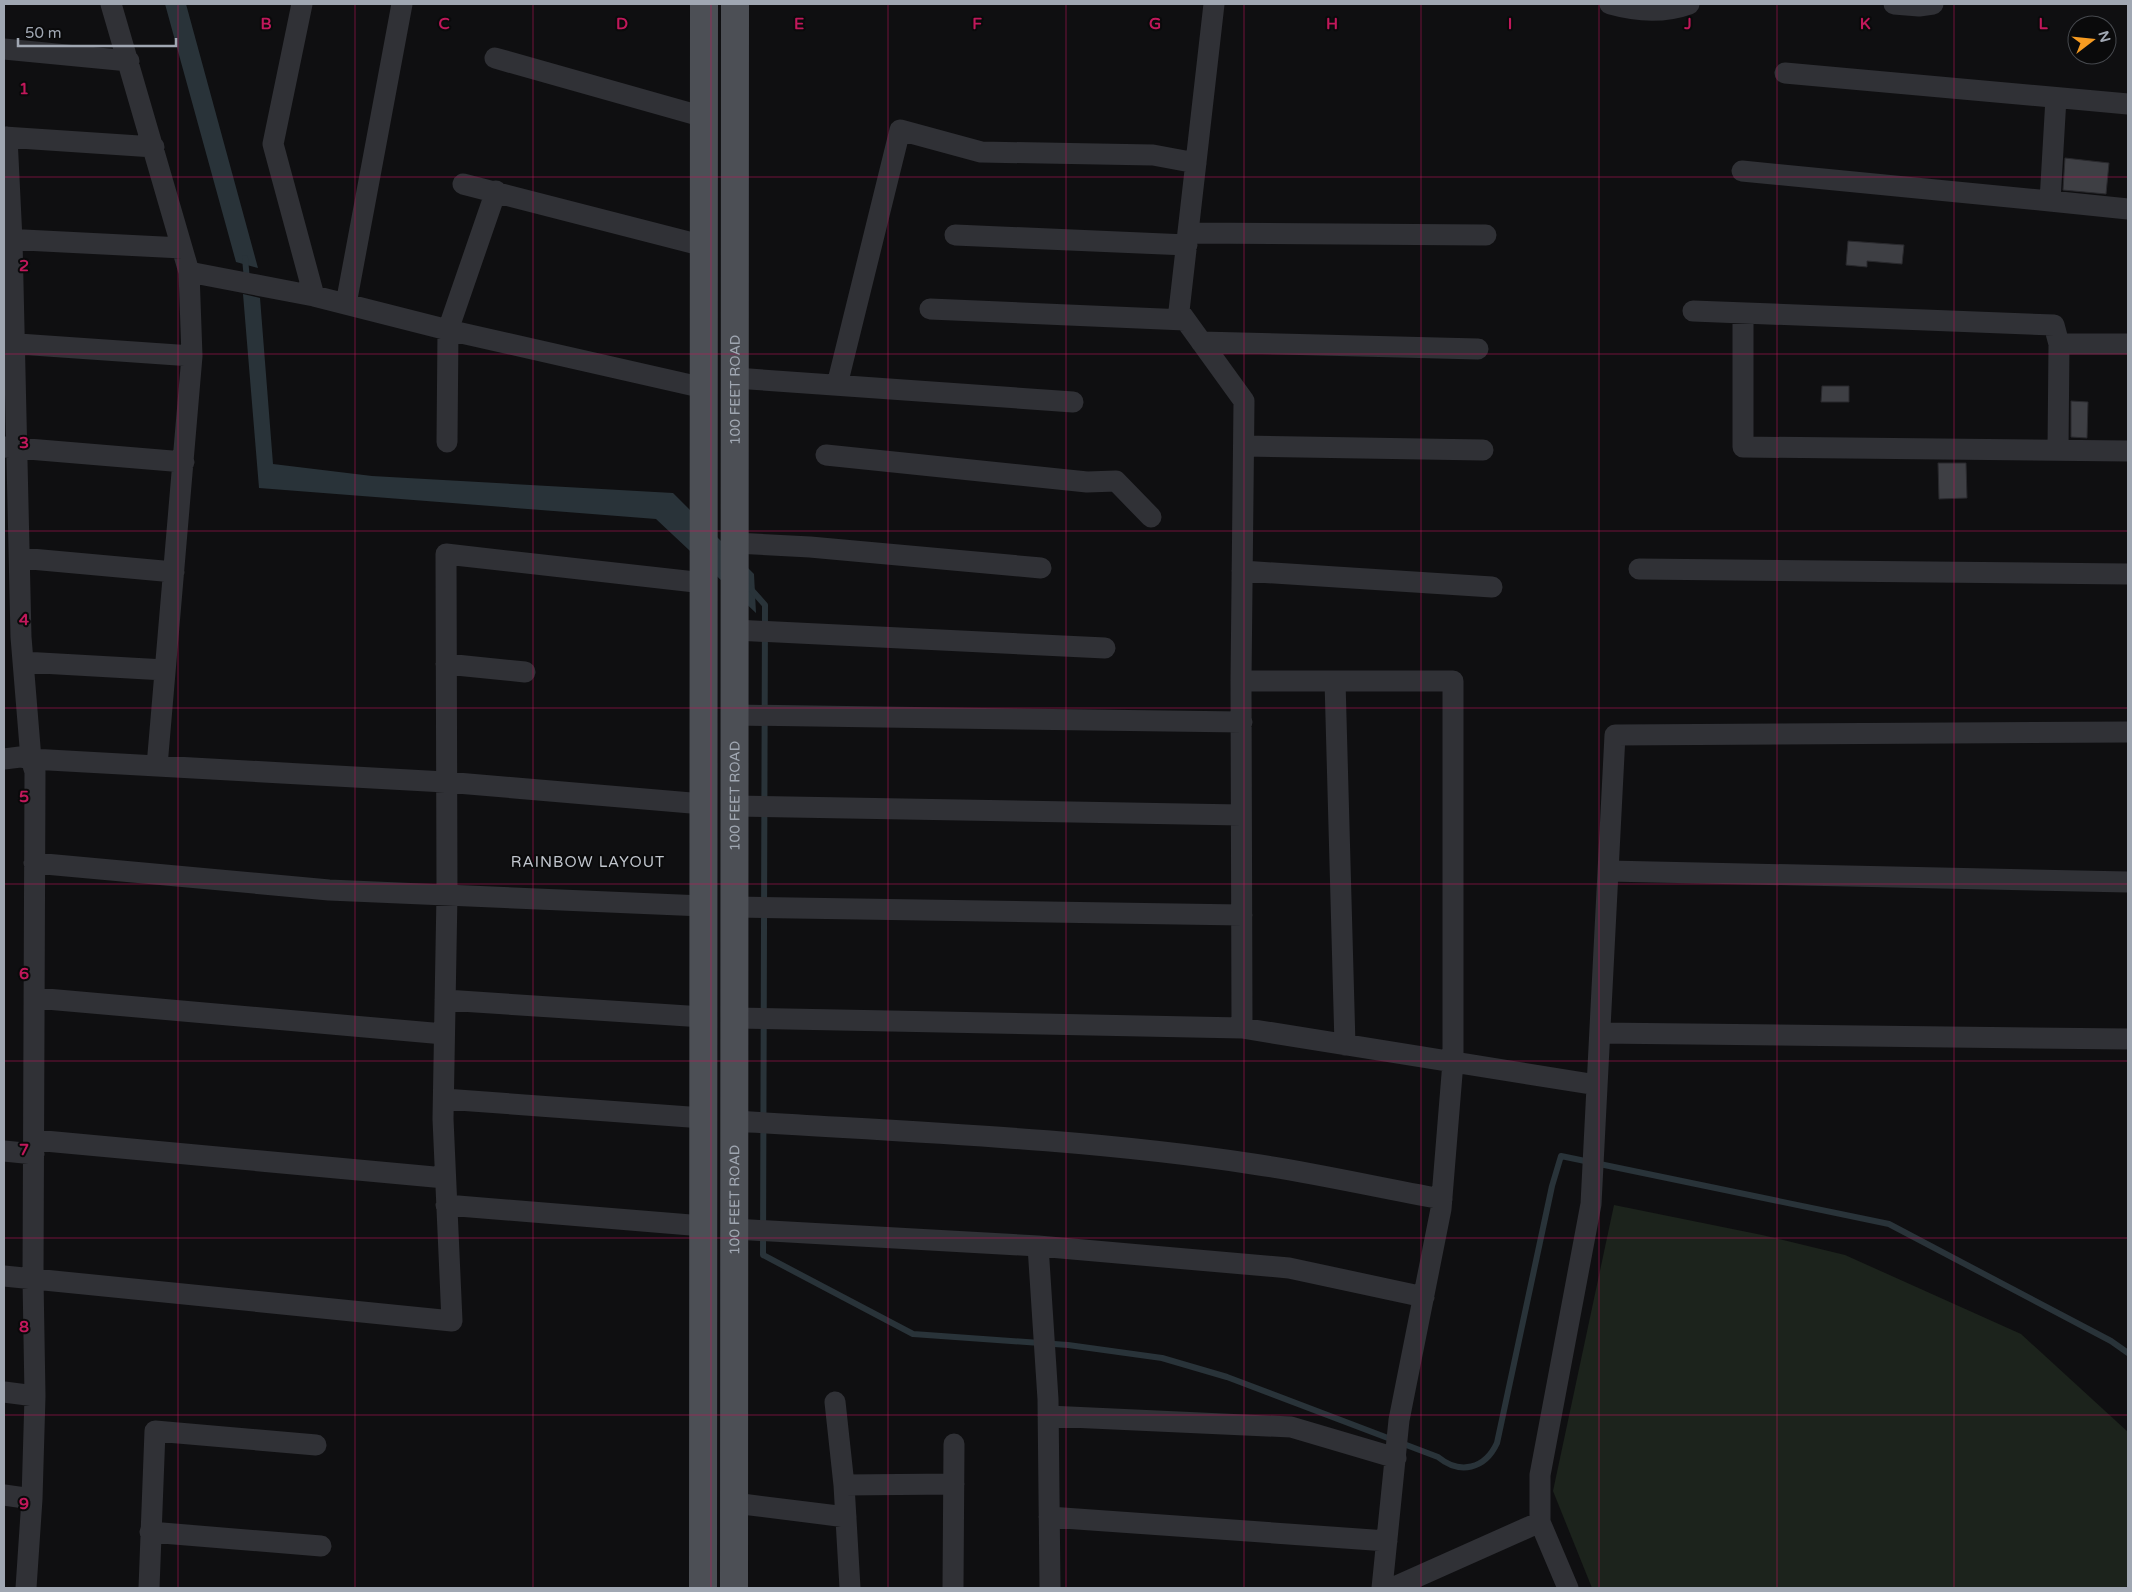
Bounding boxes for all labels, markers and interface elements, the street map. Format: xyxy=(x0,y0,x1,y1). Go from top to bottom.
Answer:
text: B xyxy=(260,14,272,34)
text: C xyxy=(438,14,450,34)
text: D xyxy=(616,14,628,34)
text: E xyxy=(794,14,804,34)
text: F xyxy=(972,14,982,34)
text: G xyxy=(1149,14,1161,34)
text: H xyxy=(1326,14,1338,34)
text: I xyxy=(1508,14,1512,34)
text: J xyxy=(1683,14,1692,34)
text: K xyxy=(1860,14,1871,34)
text: L xyxy=(2038,14,2048,34)
scale bar xyxy=(18,15,175,47)
north arrow xyxy=(2067,15,2117,65)
text: 50 m xyxy=(25,24,62,42)
text: N xyxy=(2094,29,2114,44)
text: 1 xyxy=(19,79,29,99)
text: 2 xyxy=(19,256,29,276)
street label: 100 FEET ROAD xyxy=(727,335,744,445)
text: 3 xyxy=(19,433,29,453)
text: 4 xyxy=(19,610,29,630)
street label: 100 FEET ROAD xyxy=(726,741,744,851)
text: 5 xyxy=(19,787,29,807)
district label: RAINBOW LAYOUT xyxy=(511,853,665,871)
text: 6 xyxy=(19,964,29,984)
text: 7 xyxy=(19,1140,29,1160)
street label: 100 FEET ROAD xyxy=(726,1145,743,1255)
text: 8 xyxy=(19,1317,29,1337)
text: 9 xyxy=(19,1494,29,1514)

